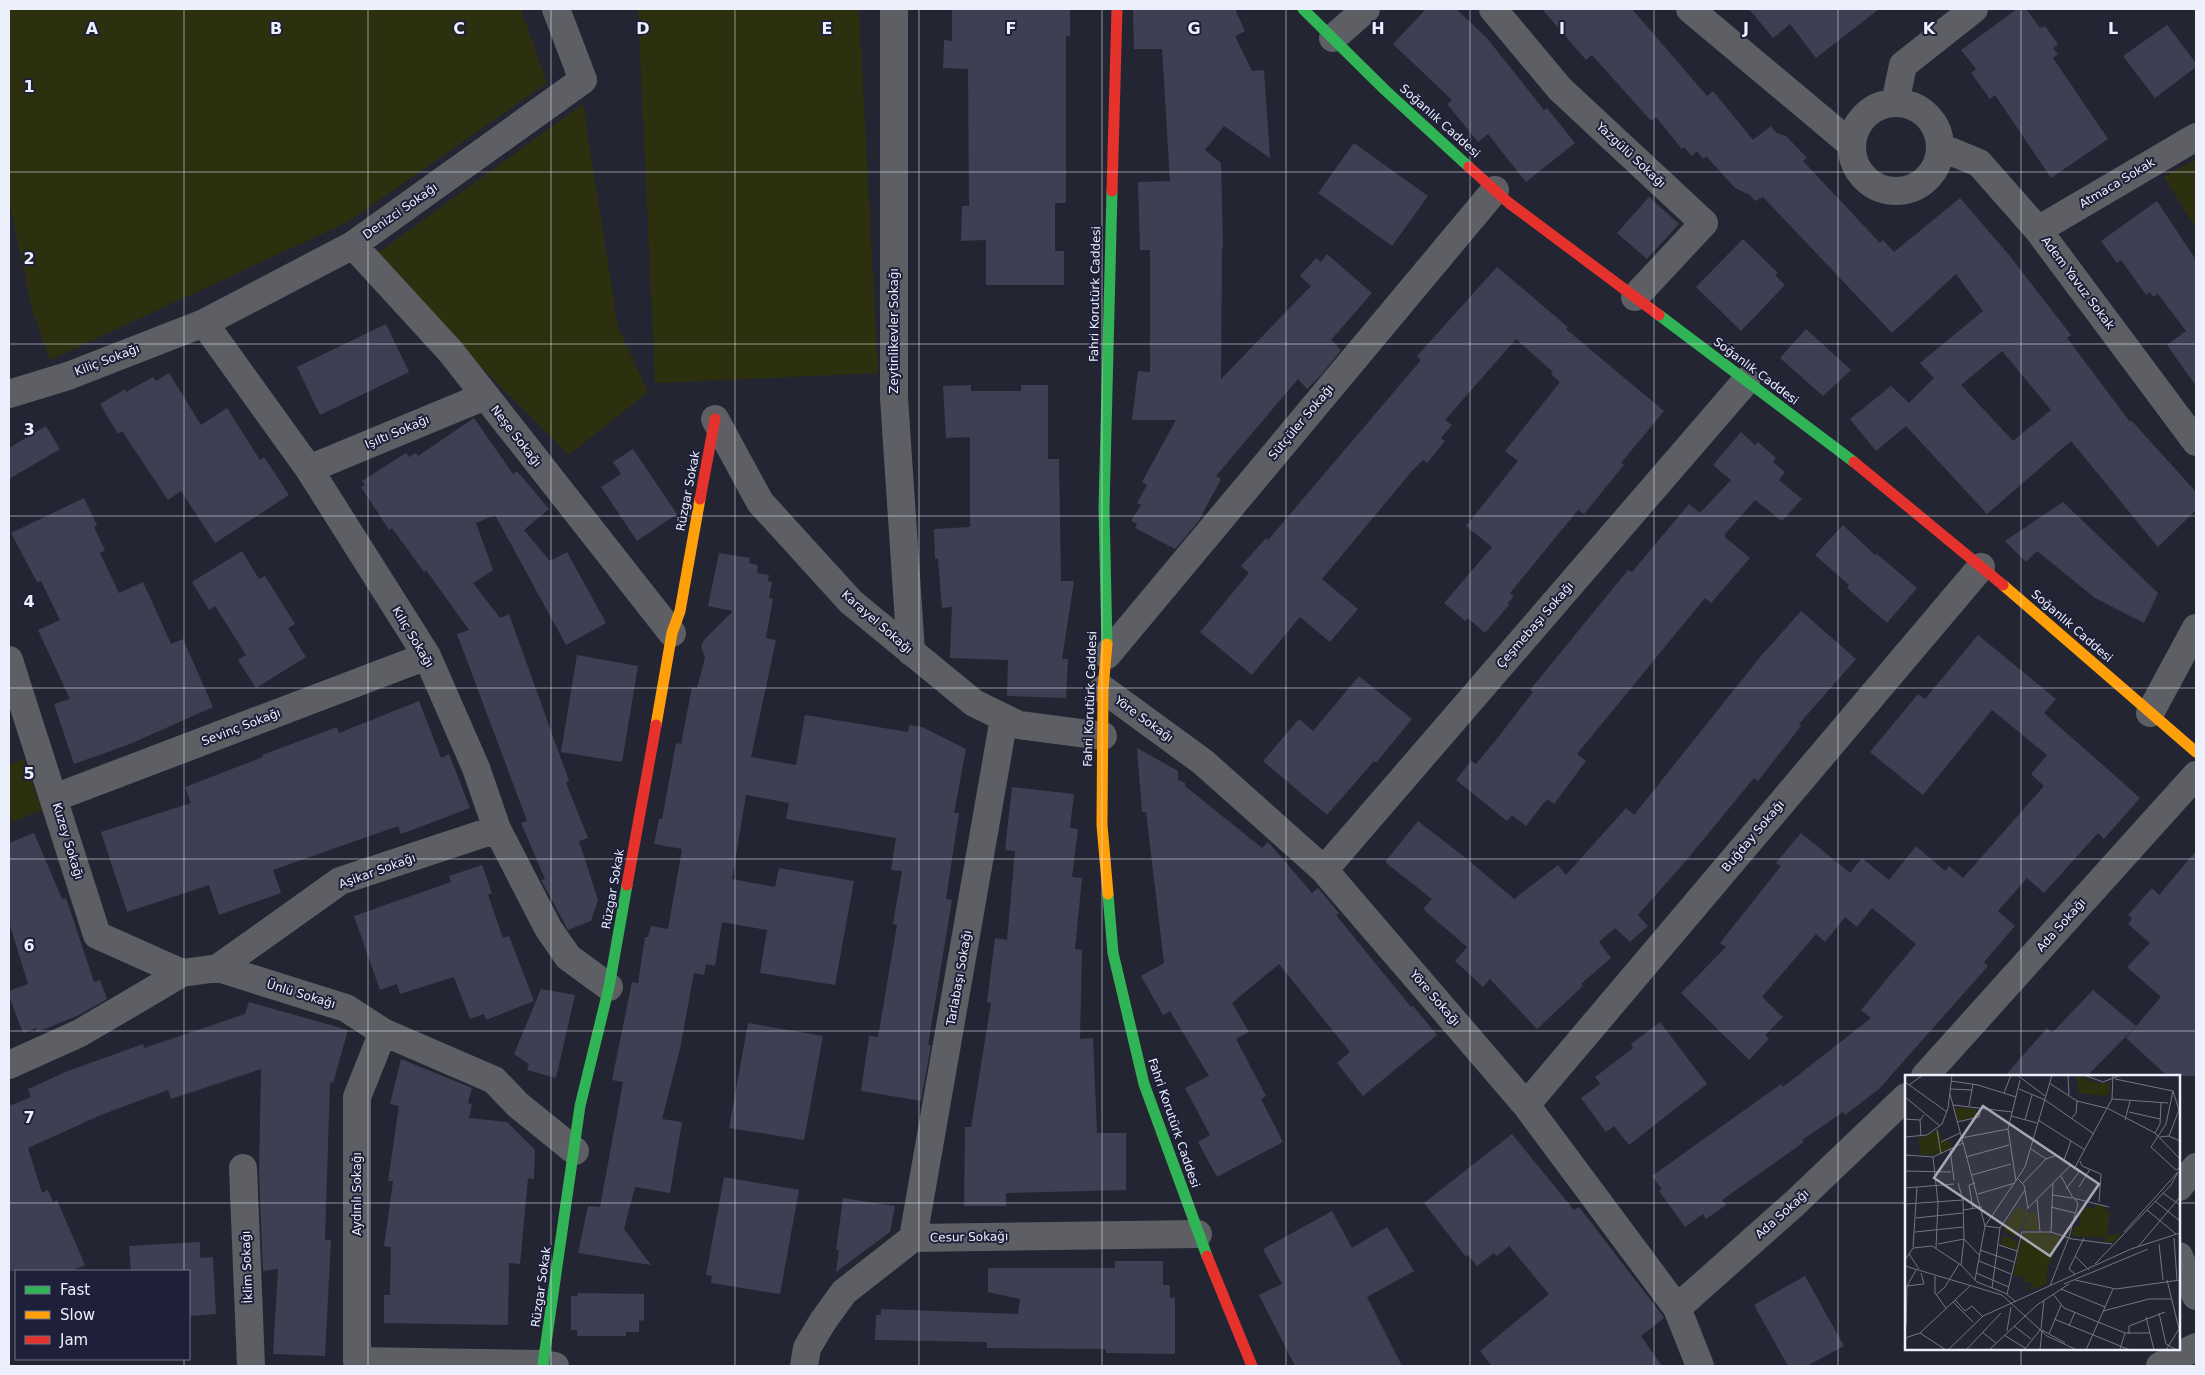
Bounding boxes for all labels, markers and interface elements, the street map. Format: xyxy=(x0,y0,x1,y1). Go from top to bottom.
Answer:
text: A xyxy=(86,19,99,38)
text: B xyxy=(270,19,282,38)
text: C xyxy=(453,19,465,38)
text: D xyxy=(636,19,650,38)
text: E xyxy=(822,19,832,38)
text: F xyxy=(1006,19,1016,38)
text: G xyxy=(1187,19,1201,38)
text: H xyxy=(1371,19,1385,38)
text: I xyxy=(1559,19,1565,38)
text: J xyxy=(1742,19,1749,38)
text: K xyxy=(1923,19,1936,38)
text: L xyxy=(2108,19,2118,38)
text: 1 xyxy=(23,77,35,96)
street label: Soğanlık Caddesi xyxy=(1397,81,1483,161)
street label: Yazgülü Sokağı xyxy=(1593,119,1668,191)
street label: Atmaca Sokak xyxy=(2077,155,2157,211)
street label: Denizci Sokağı xyxy=(360,180,440,242)
street label: Fahri Korutürk Caddesi xyxy=(1087,226,1103,362)
street label: Adem Yavuz Sokak xyxy=(2039,234,2117,332)
text: 2 xyxy=(23,249,35,268)
street label: Zeytinlikevler Sokağı xyxy=(887,268,901,394)
street label: Soğanlık Caddesi xyxy=(1711,334,1801,408)
street label: Kiliç Sokağı xyxy=(73,341,141,379)
street label: Sütçüler Sokağı xyxy=(1266,382,1336,462)
street label: Neşe Sokağı xyxy=(488,403,544,469)
street label: Işıltı Sokağı xyxy=(363,412,431,452)
text: 3 xyxy=(23,420,35,439)
street label: Rüzgar Sokak xyxy=(673,450,703,532)
street label: Çeşmebaşı Sokağı xyxy=(1494,579,1576,671)
street label: Soğanlık Caddesi xyxy=(2029,587,2115,665)
street label: Karayel Sokağı xyxy=(839,588,915,656)
text: 4 xyxy=(23,592,35,611)
street label: Kılıç Sokağı xyxy=(389,604,437,670)
street label: Fahri Korutürk Caddesi xyxy=(1081,631,1099,767)
street label: Yöre Sokağı xyxy=(1111,692,1176,745)
street label: Sevinç Sokağı xyxy=(200,706,282,748)
text: 5 xyxy=(23,764,35,783)
street label: Buğday Sokağı xyxy=(1719,797,1787,875)
street label: Kuzey Sokağı xyxy=(50,801,86,881)
street label: Rüzgar Sokak xyxy=(599,848,627,930)
street label: Aşikar Sokağı xyxy=(337,851,417,891)
street label: Ada Sokağı xyxy=(2033,895,2089,955)
street label: Tarlabaşı Sokağı xyxy=(944,929,974,1028)
text: 6 xyxy=(23,936,35,955)
street label: Yöre Sokağı xyxy=(1406,967,1463,1029)
street label: Ünlü Sokağı xyxy=(265,975,338,1011)
street label: Fahri Korutürk Caddesi xyxy=(1145,1056,1203,1190)
inset map xyxy=(1905,1075,2180,1350)
text: 7 xyxy=(23,1108,35,1127)
street label: Aydınlı Sokağı xyxy=(350,1152,364,1236)
street label: Ada Sokağı xyxy=(1752,1186,1812,1242)
street label: Cesur Sokağı xyxy=(930,1229,1008,1245)
street label: İklim Sokağı xyxy=(238,1230,255,1304)
street label: Rüzgar Sokak xyxy=(528,1246,554,1328)
legend xyxy=(15,1270,190,1360)
text: Fast xyxy=(60,1281,90,1299)
text: Slow xyxy=(60,1306,95,1324)
text: Jam xyxy=(59,1331,88,1349)

